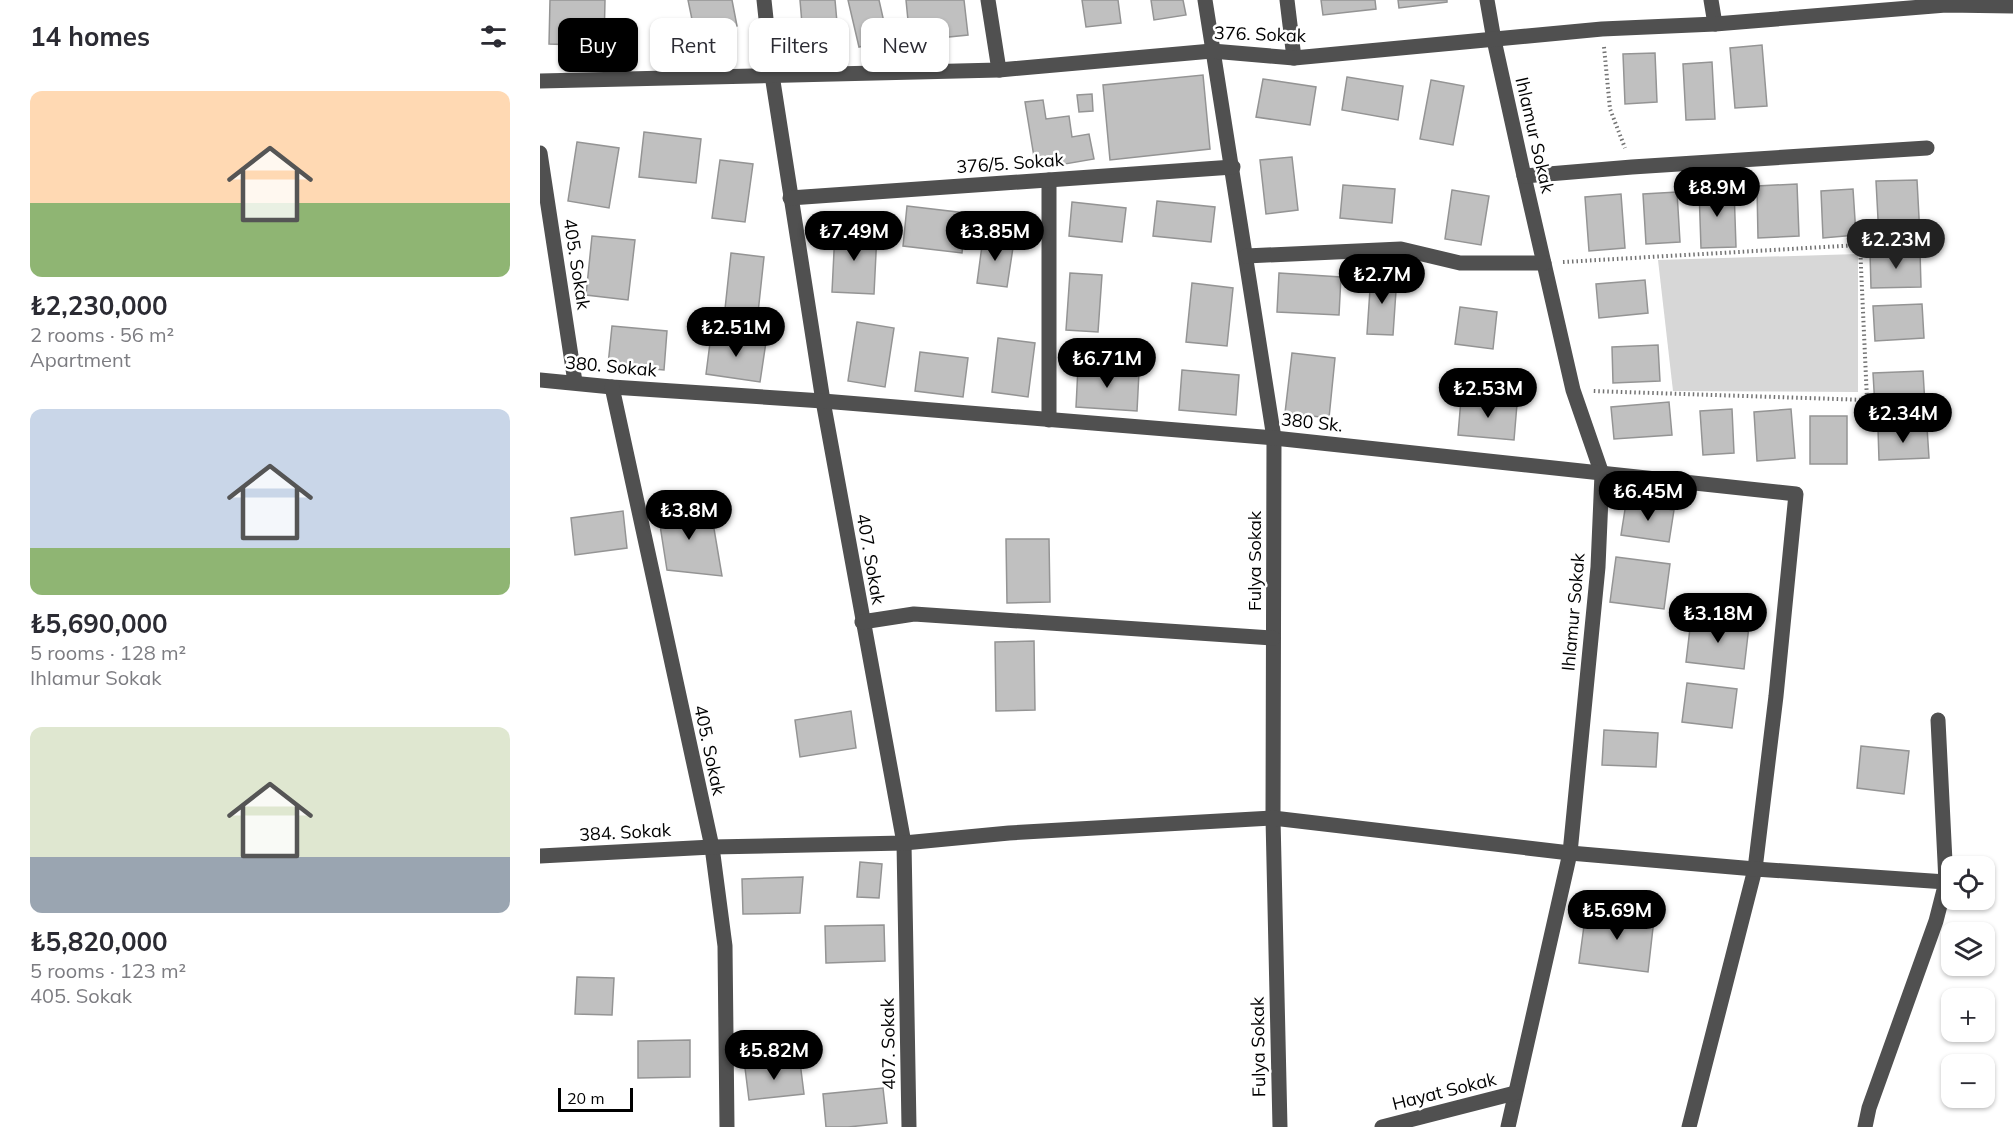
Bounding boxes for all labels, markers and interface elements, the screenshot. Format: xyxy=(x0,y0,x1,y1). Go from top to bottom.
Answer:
chip: Buy xyxy=(558,18,638,72)
chip: Rent xyxy=(650,18,737,72)
chip: Filters xyxy=(749,18,849,72)
chip: New xyxy=(861,18,949,72)
text: 14 homes xyxy=(30,20,150,53)
icon: filters xyxy=(477,20,510,53)
street label: 376. Sokak xyxy=(1214,21,1307,47)
street label: Ihlamur Sokak xyxy=(1510,75,1560,196)
icon: home xyxy=(216,130,324,238)
street label: 376/5. Sokak xyxy=(955,148,1065,178)
pin: ₺8.9M xyxy=(1675,167,1759,218)
text: ₺8.9M xyxy=(1688,174,1746,199)
pin: ₺7.49M xyxy=(805,211,903,262)
pin: ₺3.85M xyxy=(946,211,1044,262)
street label: 405. Sokak xyxy=(558,217,596,312)
text: ₺7.49M xyxy=(819,218,889,243)
text: ₺3.85M xyxy=(960,218,1030,243)
pin: ₺2.23M xyxy=(1847,219,1945,270)
text: ₺2.23M xyxy=(1861,226,1931,251)
pin: ₺2.7M xyxy=(1340,254,1424,305)
text: ₺2.7M xyxy=(1353,261,1411,286)
text: ₺2,230,000 xyxy=(30,289,168,322)
pin: ₺2.51M xyxy=(687,307,785,358)
text: ₺2.51M xyxy=(701,314,771,339)
text: 2 rooms · 56 m² xyxy=(30,322,174,347)
pin: ₺6.71M xyxy=(1058,338,1156,389)
text: ₺6.71M xyxy=(1072,345,1142,370)
text: Apartment xyxy=(30,347,131,372)
street label: 380. Sokak xyxy=(564,351,659,382)
pin: ₺2.53M xyxy=(1439,368,1537,419)
text: ₺2.53M xyxy=(1453,375,1523,400)
pin: ₺2.34M xyxy=(1854,393,1952,444)
text: ₺2.34M xyxy=(1868,400,1938,425)
street label: 380 Sk. xyxy=(1280,407,1344,437)
icon: home xyxy=(216,448,324,556)
pin: ₺6.45M xyxy=(1599,471,1697,522)
text: ₺6.45M xyxy=(1613,478,1683,503)
pin: ₺3.8M xyxy=(647,490,731,541)
text: ₺3.8M xyxy=(660,497,718,522)
street label: Fulya Sokak xyxy=(1243,510,1266,611)
street label: 407. Sokak xyxy=(852,512,890,607)
street label: Ihlamur Sokak xyxy=(1556,551,1590,672)
pin: ₺3.18M xyxy=(1669,593,1767,644)
text: ₺3.18M xyxy=(1683,600,1753,625)
text: ₺5,690,000 xyxy=(30,607,168,640)
text: 5 rooms · 128 m² xyxy=(30,640,186,665)
text: Ihlamur Sokak xyxy=(30,665,162,690)
street label: 405. Sokak xyxy=(689,703,731,798)
icon: home xyxy=(216,766,324,874)
street label: 384. Sokak xyxy=(578,818,672,846)
map controls xyxy=(1941,856,1995,1108)
button: locate xyxy=(1941,856,1995,910)
pin: ₺5.69M xyxy=(1568,890,1666,941)
text: ₺5.69M xyxy=(1582,897,1652,922)
button: layers xyxy=(1941,922,1995,976)
text: ₺5,820,000 xyxy=(30,925,168,958)
text: 5 rooms · 123 m² xyxy=(30,958,186,983)
text: 405. Sokak xyxy=(30,983,132,1008)
button: + xyxy=(1941,988,1995,1042)
street label: Fulya Sokak xyxy=(1246,996,1270,1097)
street label: 407. Sokak xyxy=(876,997,900,1090)
pin: ₺5.82M xyxy=(725,1030,823,1081)
text: ₺5.82M xyxy=(739,1037,809,1062)
button: − xyxy=(1941,1054,1995,1108)
street label: Hayat Sokak xyxy=(1390,1067,1499,1115)
scale bar xyxy=(558,1085,633,1112)
text: 20 m xyxy=(567,1088,604,1108)

